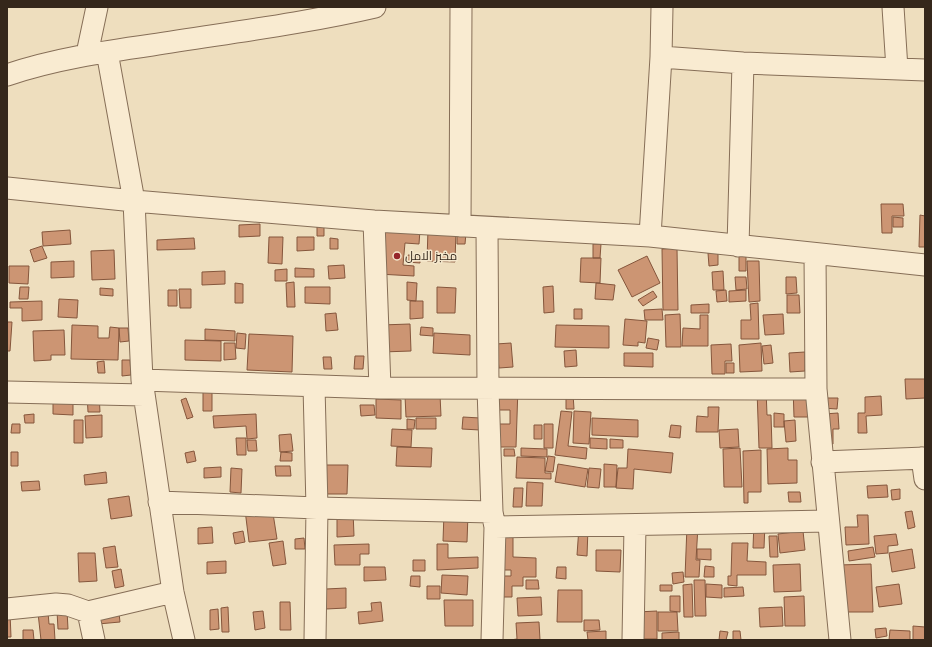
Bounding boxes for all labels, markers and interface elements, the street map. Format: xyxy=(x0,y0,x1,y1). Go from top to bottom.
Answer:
place label: مخبز الامل xyxy=(405,247,457,263)
marker: مخبز الامل xyxy=(392,251,402,261)

